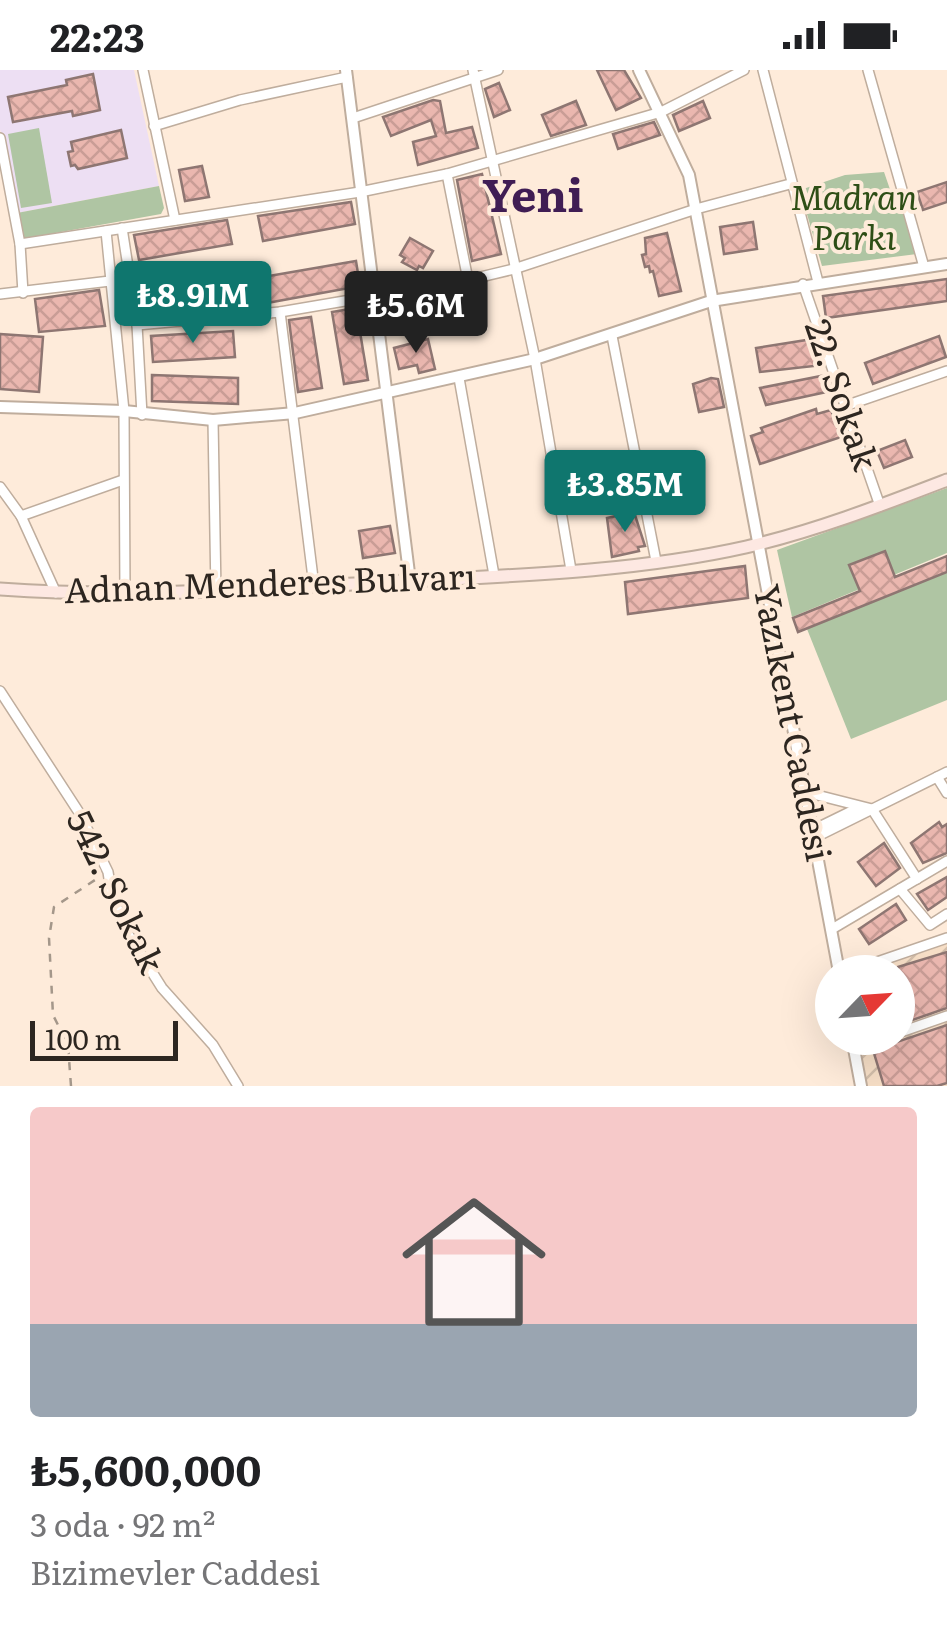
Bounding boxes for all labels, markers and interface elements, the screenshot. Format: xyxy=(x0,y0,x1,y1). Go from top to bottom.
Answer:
text: 22:23 xyxy=(50,7,145,64)
district label: Yeni xyxy=(482,159,584,226)
park label: Madran Parkı xyxy=(790,169,918,261)
pin: ₺8.91M xyxy=(112,261,274,346)
text: ₺8.91M xyxy=(136,269,250,317)
pin: ₺5.6M xyxy=(346,271,486,356)
text: ₺5.6M xyxy=(367,279,465,327)
street label: 22. Sokak xyxy=(794,312,894,477)
pin: ₺3.85M xyxy=(544,450,706,535)
text: ₺3.85M xyxy=(567,458,683,506)
street label: Adnan Menderes Bulvarı xyxy=(63,548,477,614)
street label: Yazıkent Caddesi xyxy=(743,579,847,865)
street label: 542. Sokak xyxy=(56,800,180,982)
north arrow xyxy=(815,955,915,1055)
map controls xyxy=(815,955,915,1055)
scale bar xyxy=(30,1016,178,1060)
text: 100 m xyxy=(45,1017,122,1059)
icon: home xyxy=(384,1172,564,1352)
text: ₺5,600,000 xyxy=(30,1437,261,1499)
text: 3 oda · 92 m² xyxy=(30,1499,215,1547)
text: Bizimevler Caddesi xyxy=(30,1547,320,1595)

